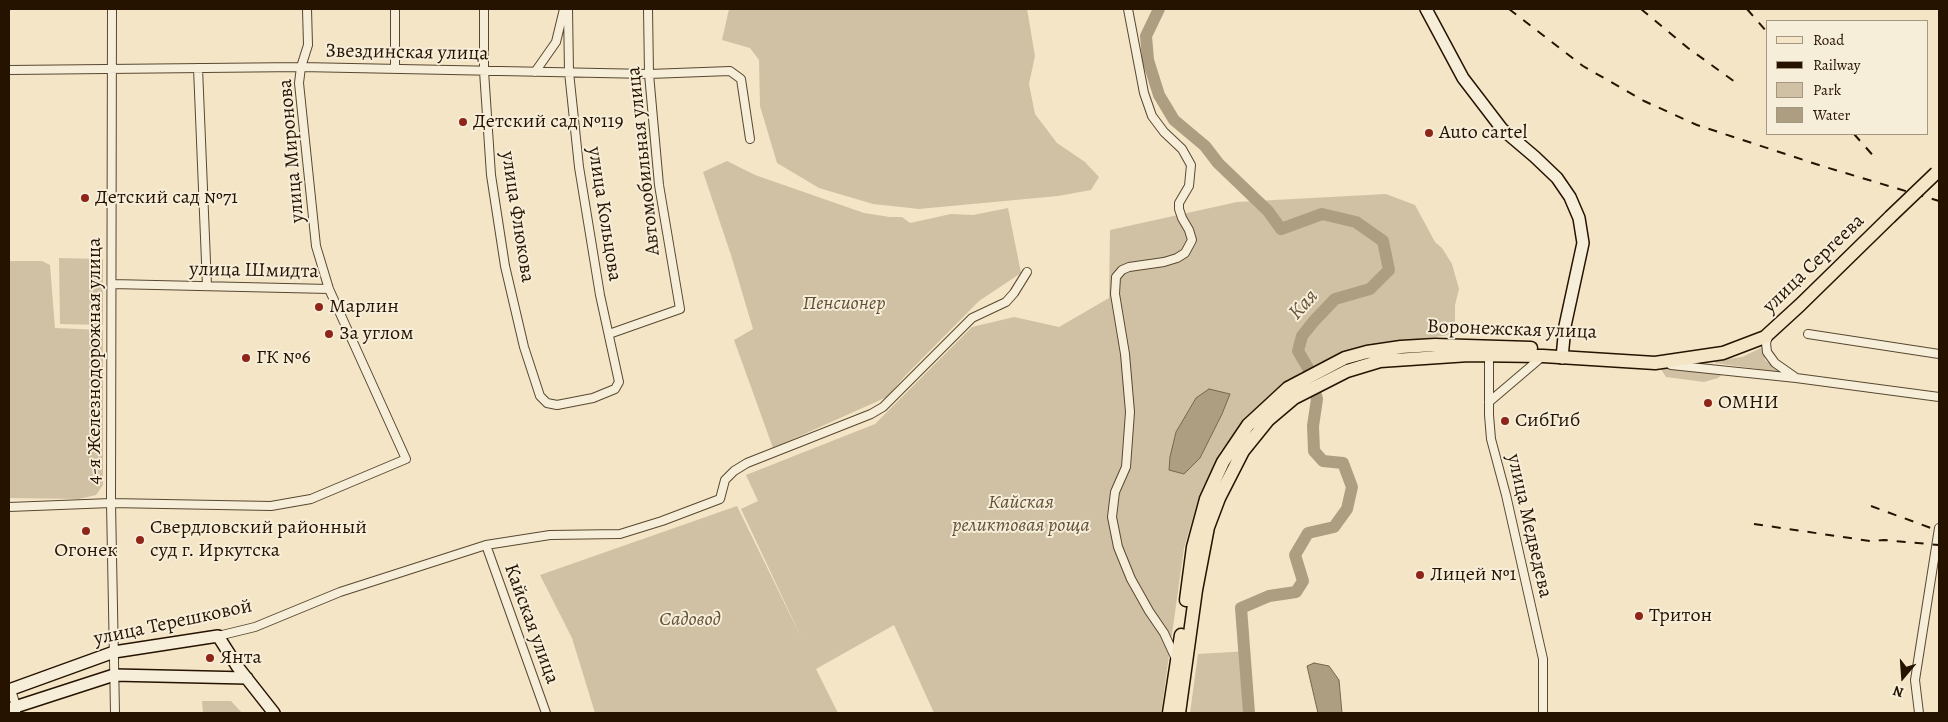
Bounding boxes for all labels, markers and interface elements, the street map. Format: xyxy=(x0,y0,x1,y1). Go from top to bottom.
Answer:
legend xyxy=(1766,20,1928,135)
text: Road xyxy=(1813,30,1844,50)
street label: Звездинская улица xyxy=(325,40,489,66)
text: Railway xyxy=(1813,55,1860,75)
street label: Автомобильная улица xyxy=(622,65,666,257)
street label: улица Миронова xyxy=(274,78,310,224)
text: Park xyxy=(1813,80,1841,100)
text: Water xyxy=(1813,105,1850,125)
place label: Детский сад №119 xyxy=(473,110,623,134)
marker: Детский сад №119 xyxy=(457,116,469,128)
place label: Auto cartel xyxy=(1439,121,1527,145)
marker: Auto cartel xyxy=(1423,127,1435,139)
street label: улица Кольцова xyxy=(582,145,626,283)
street label: улица Флюкова xyxy=(495,150,539,284)
place label: Детский сад №71 xyxy=(95,186,238,210)
marker: Детский сад №71 xyxy=(79,192,91,204)
street label: улица Сергеева xyxy=(1758,209,1870,319)
street label: 4-я Железнодорожная улица xyxy=(83,238,107,484)
street label: улица Шмидта xyxy=(189,258,319,284)
water label: Кая xyxy=(1284,285,1324,325)
park label: Пенсионер xyxy=(802,292,886,316)
place label: Марлин xyxy=(329,295,399,319)
marker: Марлин xyxy=(313,301,325,313)
street label: Воронежская улица xyxy=(1427,315,1597,345)
place label: За углом xyxy=(339,322,414,346)
marker: За углом xyxy=(323,328,335,340)
place label: ГК №6 xyxy=(256,346,311,370)
marker: ГК №6 xyxy=(240,352,252,364)
place label: ОМНИ xyxy=(1718,391,1779,415)
marker: ОМНИ xyxy=(1702,397,1714,409)
place label: СибГиб xyxy=(1515,409,1580,433)
marker: СибГиб xyxy=(1499,415,1511,427)
street label: улица Медведева xyxy=(1501,452,1557,600)
park label: Кайская реликтовая роща xyxy=(952,491,1090,538)
place label: Свердловский районный суд г. Иркутска xyxy=(150,516,367,563)
marker: Огонек xyxy=(80,525,92,537)
marker: Свердловский районный суд г. Иркутска xyxy=(134,534,146,546)
place label: Огонек xyxy=(54,539,118,563)
street label: Кайская улица xyxy=(498,561,564,687)
place label: Лицей №1 xyxy=(1430,563,1516,587)
marker: Лицей №1 xyxy=(1414,569,1426,581)
street label: улица Терешковой xyxy=(92,594,254,652)
place label: Тритон xyxy=(1649,604,1712,628)
park label: Садовод xyxy=(659,608,721,632)
marker: Тритон xyxy=(1633,610,1645,622)
place label: Янта xyxy=(220,646,262,670)
marker: Янта xyxy=(204,652,216,664)
north arrow xyxy=(1878,652,1928,702)
text: N xyxy=(1890,681,1906,702)

